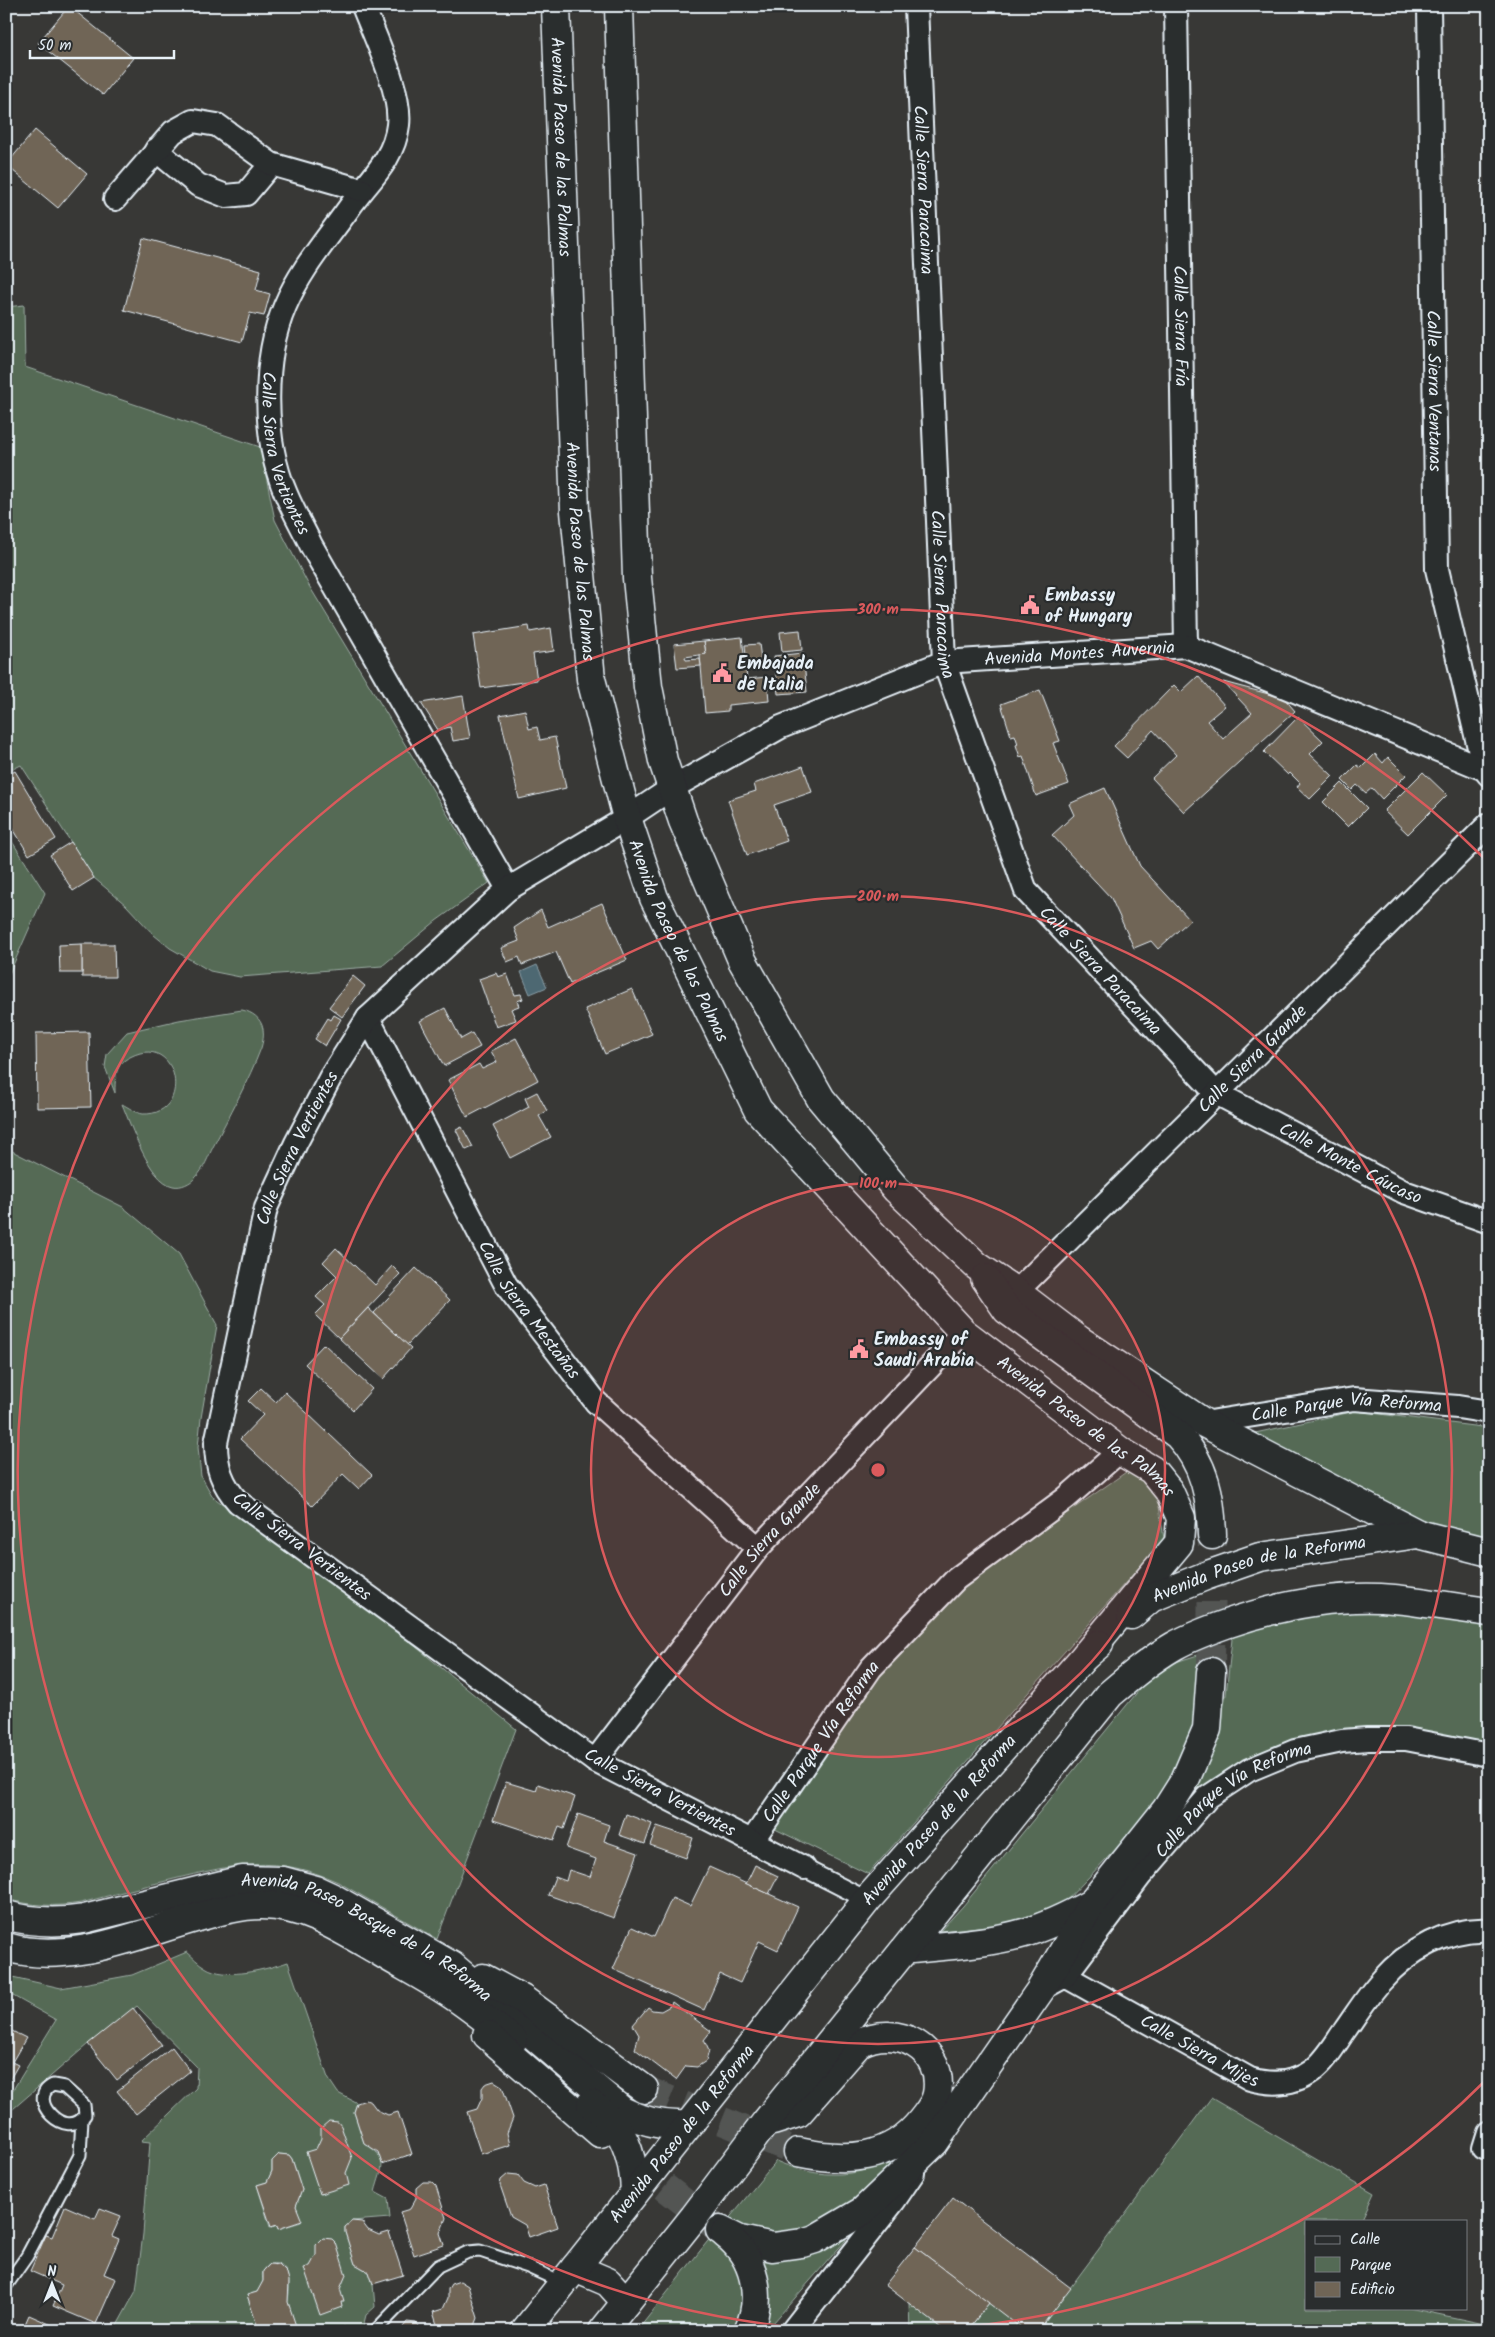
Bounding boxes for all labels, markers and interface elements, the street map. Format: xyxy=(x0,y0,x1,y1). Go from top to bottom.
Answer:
scale bar xyxy=(30,28,174,60)
text: 50 m xyxy=(38,34,72,58)
street label: Avenida Paseo de las Palmas xyxy=(541,37,578,258)
street label: Calle Sierra Paracaima xyxy=(904,105,940,275)
street label: Calle Sierra Fría xyxy=(1164,265,1195,387)
street label: Calle Sierra Ventanas xyxy=(1417,310,1449,472)
street label: Calle Sierra Vertientes xyxy=(252,370,317,541)
street label: Avenida Paseo de las Palmas xyxy=(556,441,602,663)
street label: Calle Sierra Paracaima xyxy=(922,509,962,683)
place label: Embassy of Hungary xyxy=(1045,582,1133,632)
public building icon: Embassy of Hungary xyxy=(1019,594,1041,616)
text: 300 m xyxy=(856,598,899,622)
street label: Avenida Montes Auvernia xyxy=(984,634,1176,675)
place label: Embajada de Italia xyxy=(737,650,814,700)
public building icon: Embajada de Italia xyxy=(711,662,733,684)
street label: Avenida Paseo de las Palmas xyxy=(619,836,736,1048)
text: 200 m xyxy=(857,885,899,909)
street label: Calle Sierra Paracaima xyxy=(1031,900,1168,1043)
street label: Calle Sierra Grande xyxy=(1191,998,1315,1121)
street label: Calle Sierra Vertientes xyxy=(250,1065,347,1228)
street label: Calle Monte Cáucaso xyxy=(1273,1115,1426,1213)
text: 100 m xyxy=(859,1172,897,1196)
street label: Calle Sierra Mestañas xyxy=(469,1236,587,1387)
place label: Embassy of Saudi Arabia xyxy=(874,1326,974,1376)
public building icon: Embassy of Saudi Arabia xyxy=(848,1338,870,1360)
street label: Avenida Paseo de las Palmas xyxy=(990,1349,1183,1502)
street label: Calle Parque Vía Reforma xyxy=(1249,1386,1443,1431)
centre of rings xyxy=(869,1461,887,1479)
street label: Calle Sierra Grande xyxy=(712,1476,829,1604)
street label: Calle Sierra Vertientes xyxy=(225,1485,377,1610)
street label: Avenida Paseo de la Reforma xyxy=(1148,1529,1368,1612)
street label: Calle Parque Vía Reforma xyxy=(755,1654,887,1829)
street label: Avenida Paseo de la Reforma xyxy=(855,1728,1024,1913)
street label: Calle Parque Vía Reforma xyxy=(1148,1735,1315,1865)
street label: Calle Sierra Vertientes xyxy=(578,1741,741,1846)
street label: Avenida Paseo Bosque de la Reforma xyxy=(241,1867,498,2010)
street label: Calle Sierra Mijes xyxy=(1134,2007,1261,2097)
street label: Avenida Paseo de la Reforma xyxy=(603,2039,763,2230)
legend xyxy=(1305,2220,1468,2310)
text: Calle xyxy=(1350,2228,1380,2252)
text: Parque xyxy=(1350,2254,1391,2278)
north arrow xyxy=(28,2260,78,2310)
text: N xyxy=(48,2261,57,2283)
text: Edificio xyxy=(1350,2278,1395,2302)

